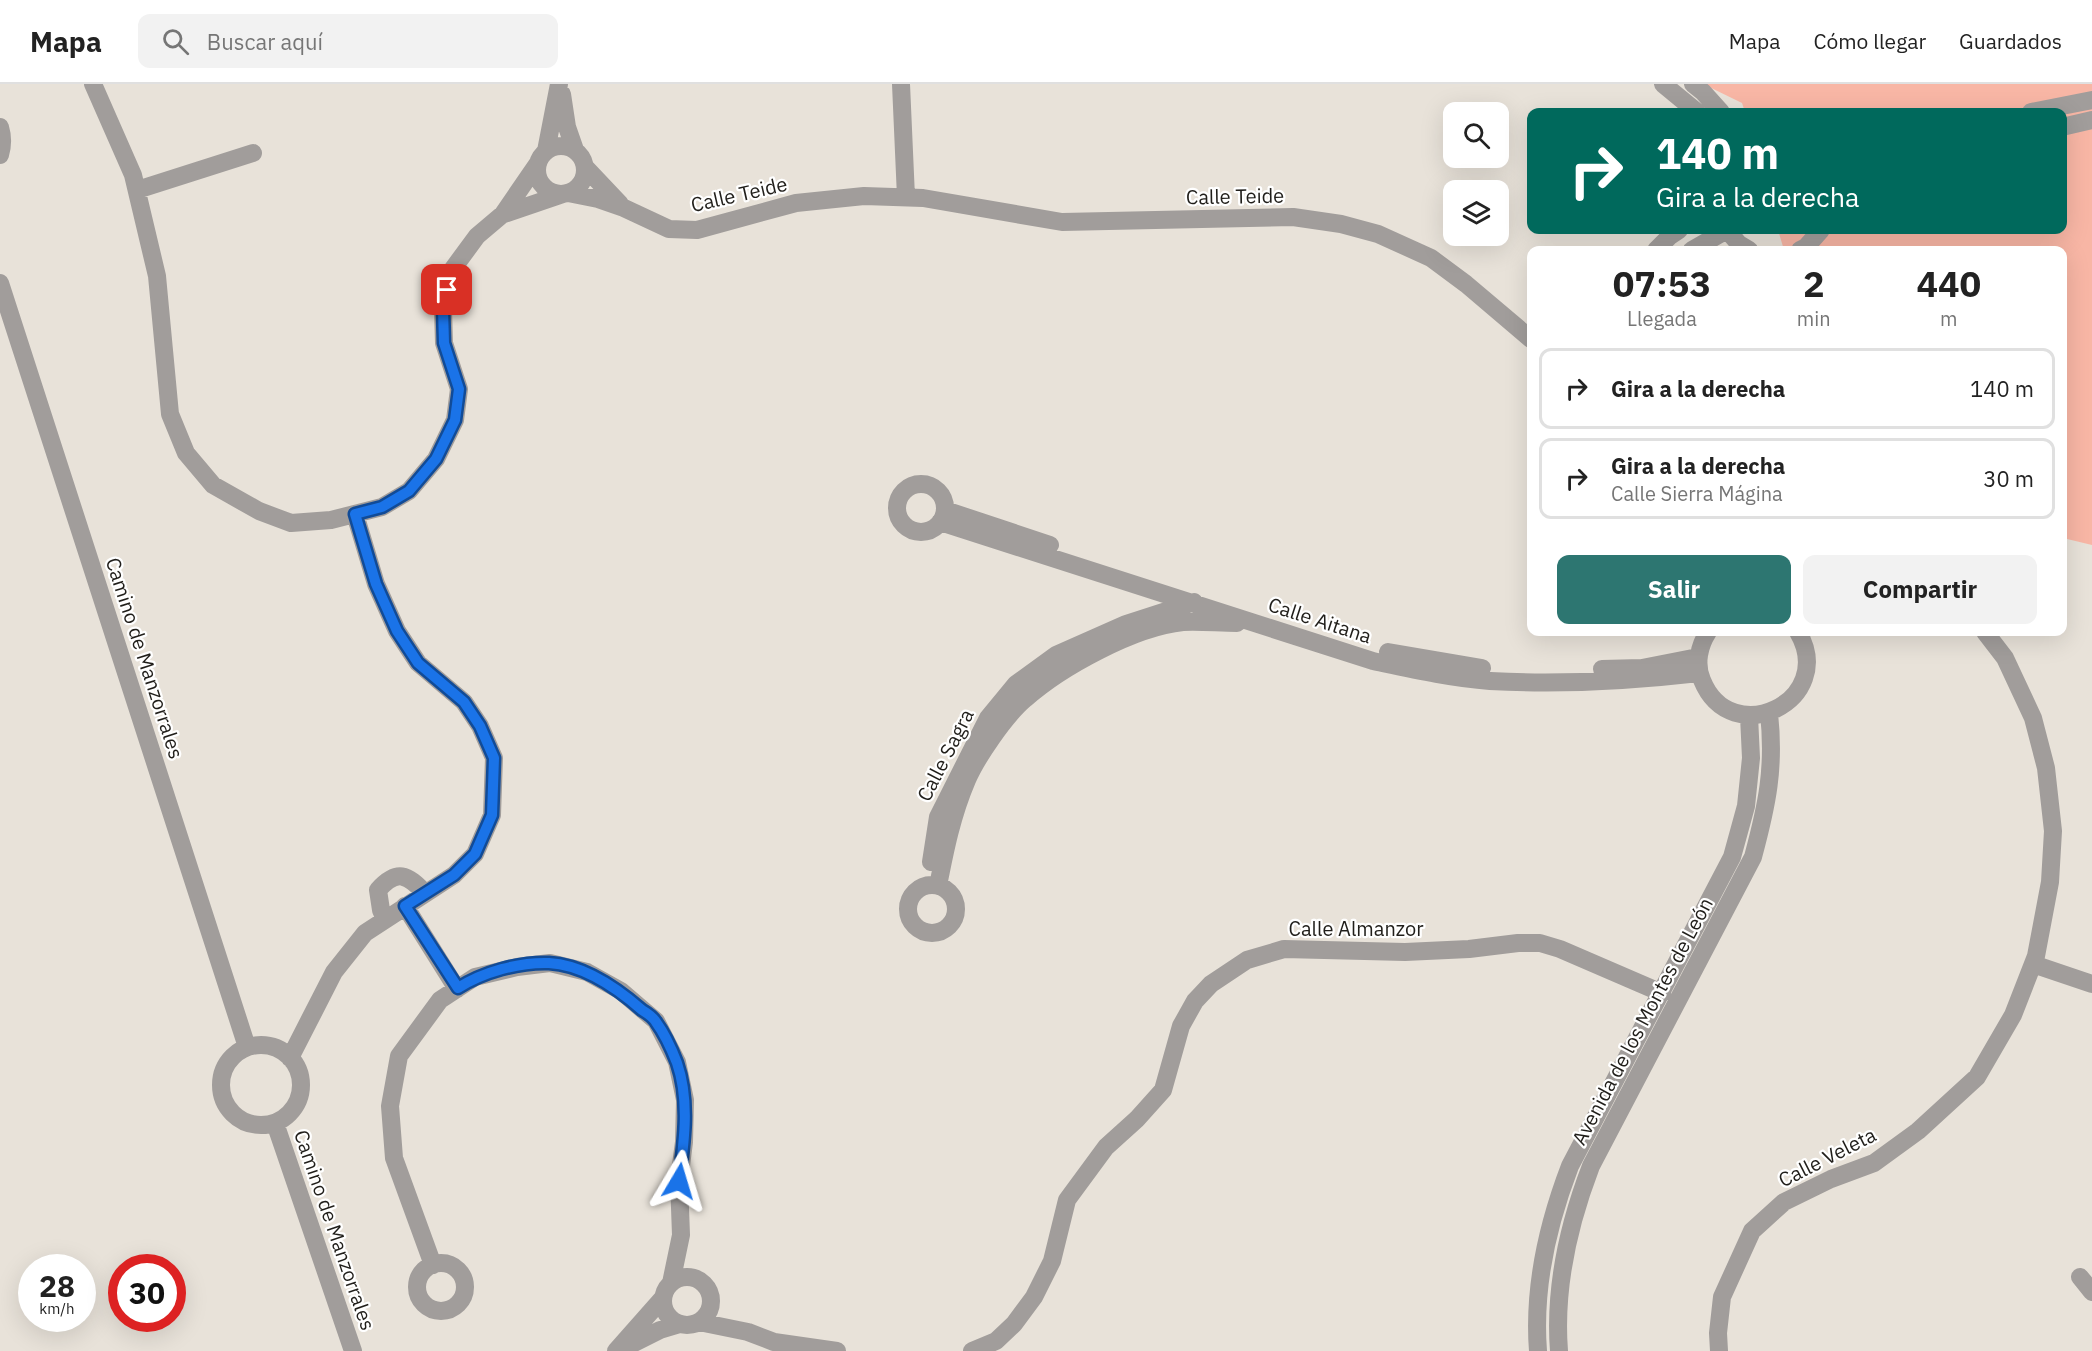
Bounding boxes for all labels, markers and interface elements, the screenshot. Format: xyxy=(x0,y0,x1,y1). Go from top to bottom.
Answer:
search box xyxy=(138,14,558,68)
text: Mapa xyxy=(30,23,102,60)
icon: search xyxy=(159,25,192,58)
text: Buscar aquí xyxy=(207,27,323,56)
text: Mapa xyxy=(1729,27,1780,55)
text: Cómo llegar xyxy=(1813,27,1926,55)
text: Guardados xyxy=(1959,27,2062,55)
map controls xyxy=(1443,102,1509,246)
button: search xyxy=(1443,102,1509,168)
text: 140 m xyxy=(1656,126,1779,181)
icon: right xyxy=(1557,132,1635,210)
street label: Calle Teide xyxy=(688,170,790,218)
text: Gira a la derecha xyxy=(1656,179,1859,214)
button: layers xyxy=(1443,180,1509,246)
street label: Calle Teide xyxy=(1186,182,1284,210)
text: 07:53 xyxy=(1613,260,1711,307)
text: 2 xyxy=(1803,260,1825,307)
text: 440 xyxy=(1916,260,1981,307)
pin xyxy=(421,264,472,315)
icon: arrive xyxy=(430,273,463,306)
text: Llegada xyxy=(1627,305,1697,332)
text: min xyxy=(1797,305,1831,332)
text: m xyxy=(1940,305,1958,332)
icon: right xyxy=(1560,372,1593,405)
text: Gira a la derecha xyxy=(1611,374,1785,403)
text: 140 m xyxy=(1970,374,2034,403)
text: Gira a la derecha xyxy=(1611,451,1785,480)
icon: right xyxy=(1560,462,1593,495)
text: 30 m xyxy=(1983,464,2034,493)
text: Calle Sierra Mágina xyxy=(1611,480,1783,507)
street label: Camino de Manzorrales xyxy=(100,554,190,762)
button: Salir xyxy=(1557,555,1791,624)
button: Compartir xyxy=(1803,555,2037,624)
street label: Calle Aitana xyxy=(1265,591,1375,649)
street label: Calle Sagra xyxy=(910,704,980,806)
street label: Avenida de los Montes de León xyxy=(1565,893,1719,1149)
street label: Calle Almanzor xyxy=(1289,915,1423,942)
street label: Calle Veleta xyxy=(1774,1121,1881,1193)
street label: Camino de Manzorrales xyxy=(288,1126,382,1334)
position arrow xyxy=(647,1149,711,1213)
speed limit sign: 30 xyxy=(108,1254,186,1332)
text: 28 xyxy=(39,1266,75,1305)
text: km/h xyxy=(39,1299,75,1318)

